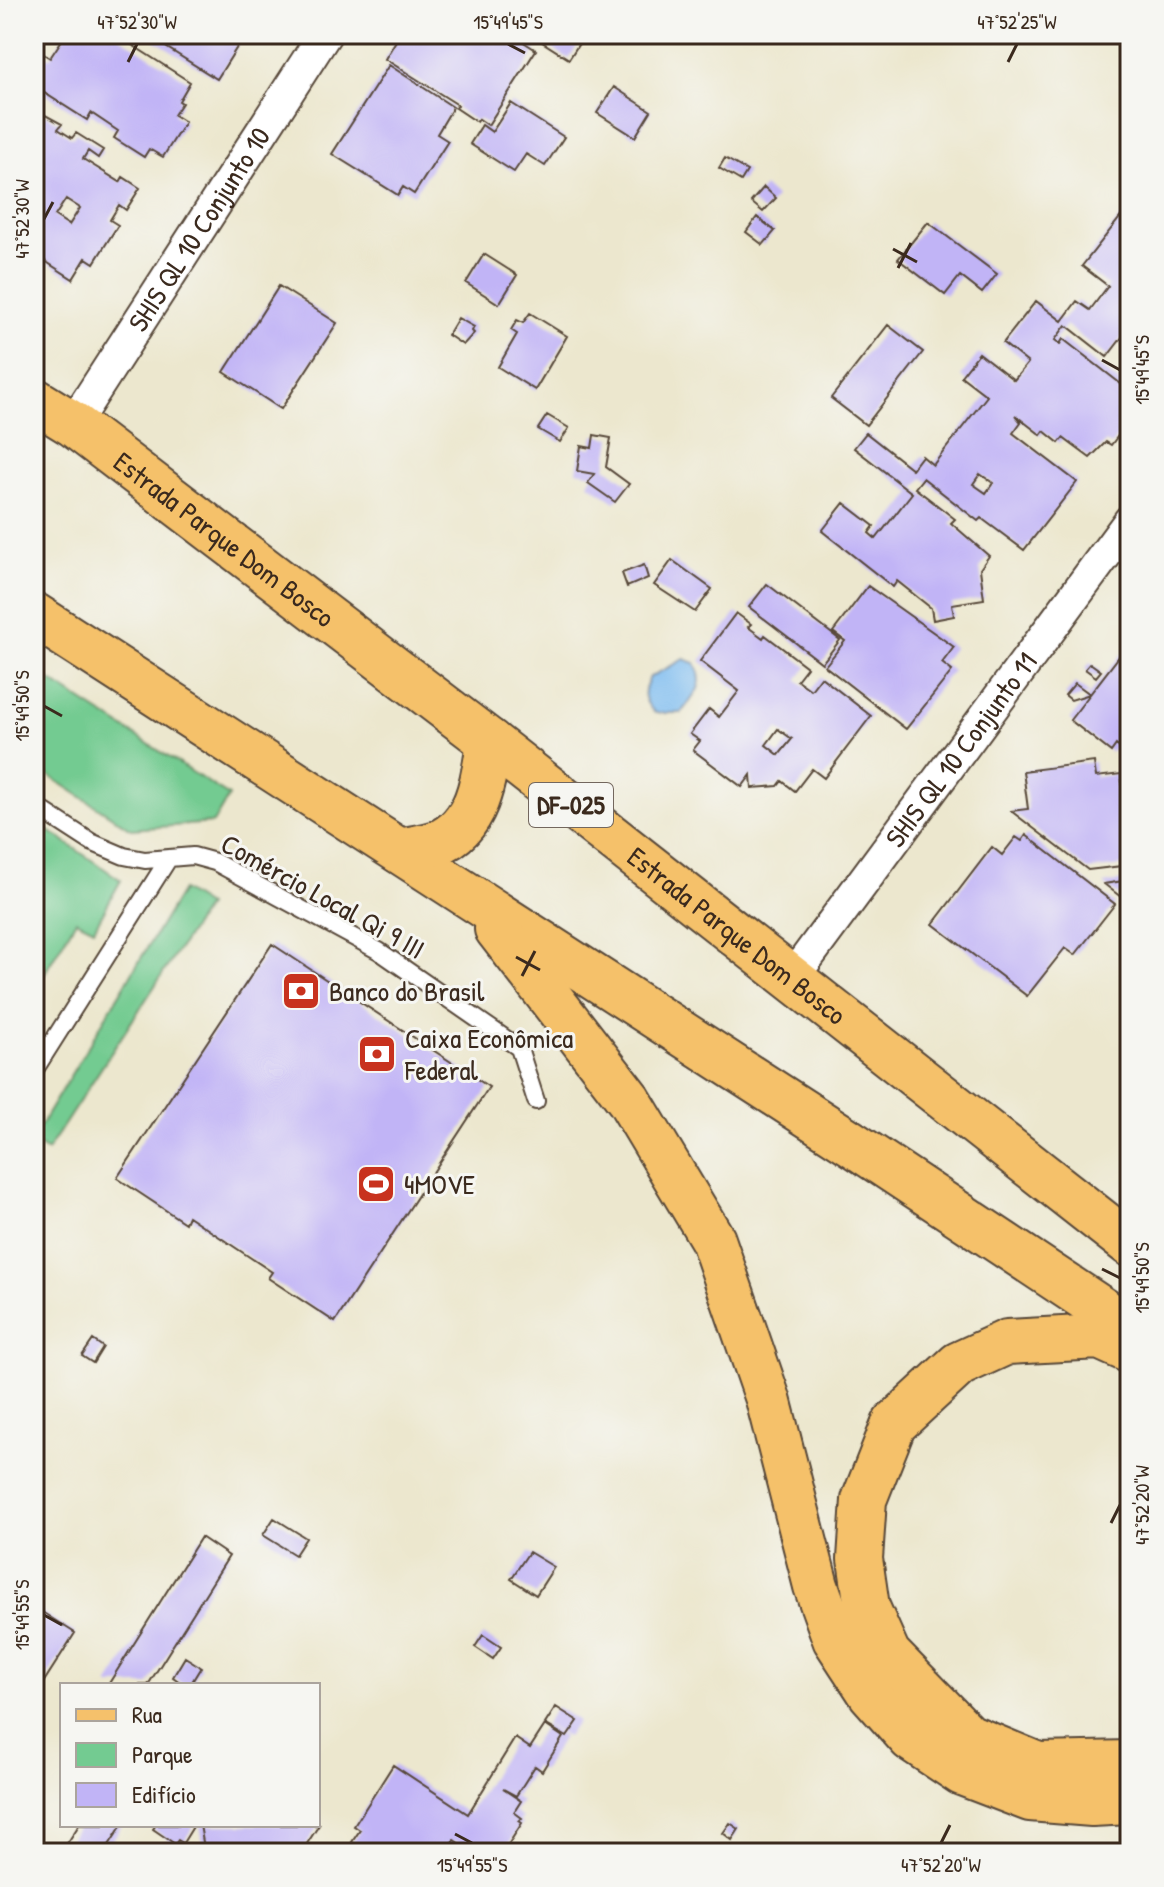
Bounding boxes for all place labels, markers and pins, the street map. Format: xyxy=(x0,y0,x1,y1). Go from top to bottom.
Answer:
bank icon: Banco do Brasil xyxy=(280,970,322,1012)
place label: Banco do Brasil xyxy=(329,972,485,1010)
place label: Caixa Econômica Federal xyxy=(404,1019,573,1089)
bank icon: Caixa Econômica Federal xyxy=(356,1033,398,1075)
sports icon: 4MOVE xyxy=(355,1163,397,1205)
place label: 4MOVE xyxy=(404,1165,475,1203)

